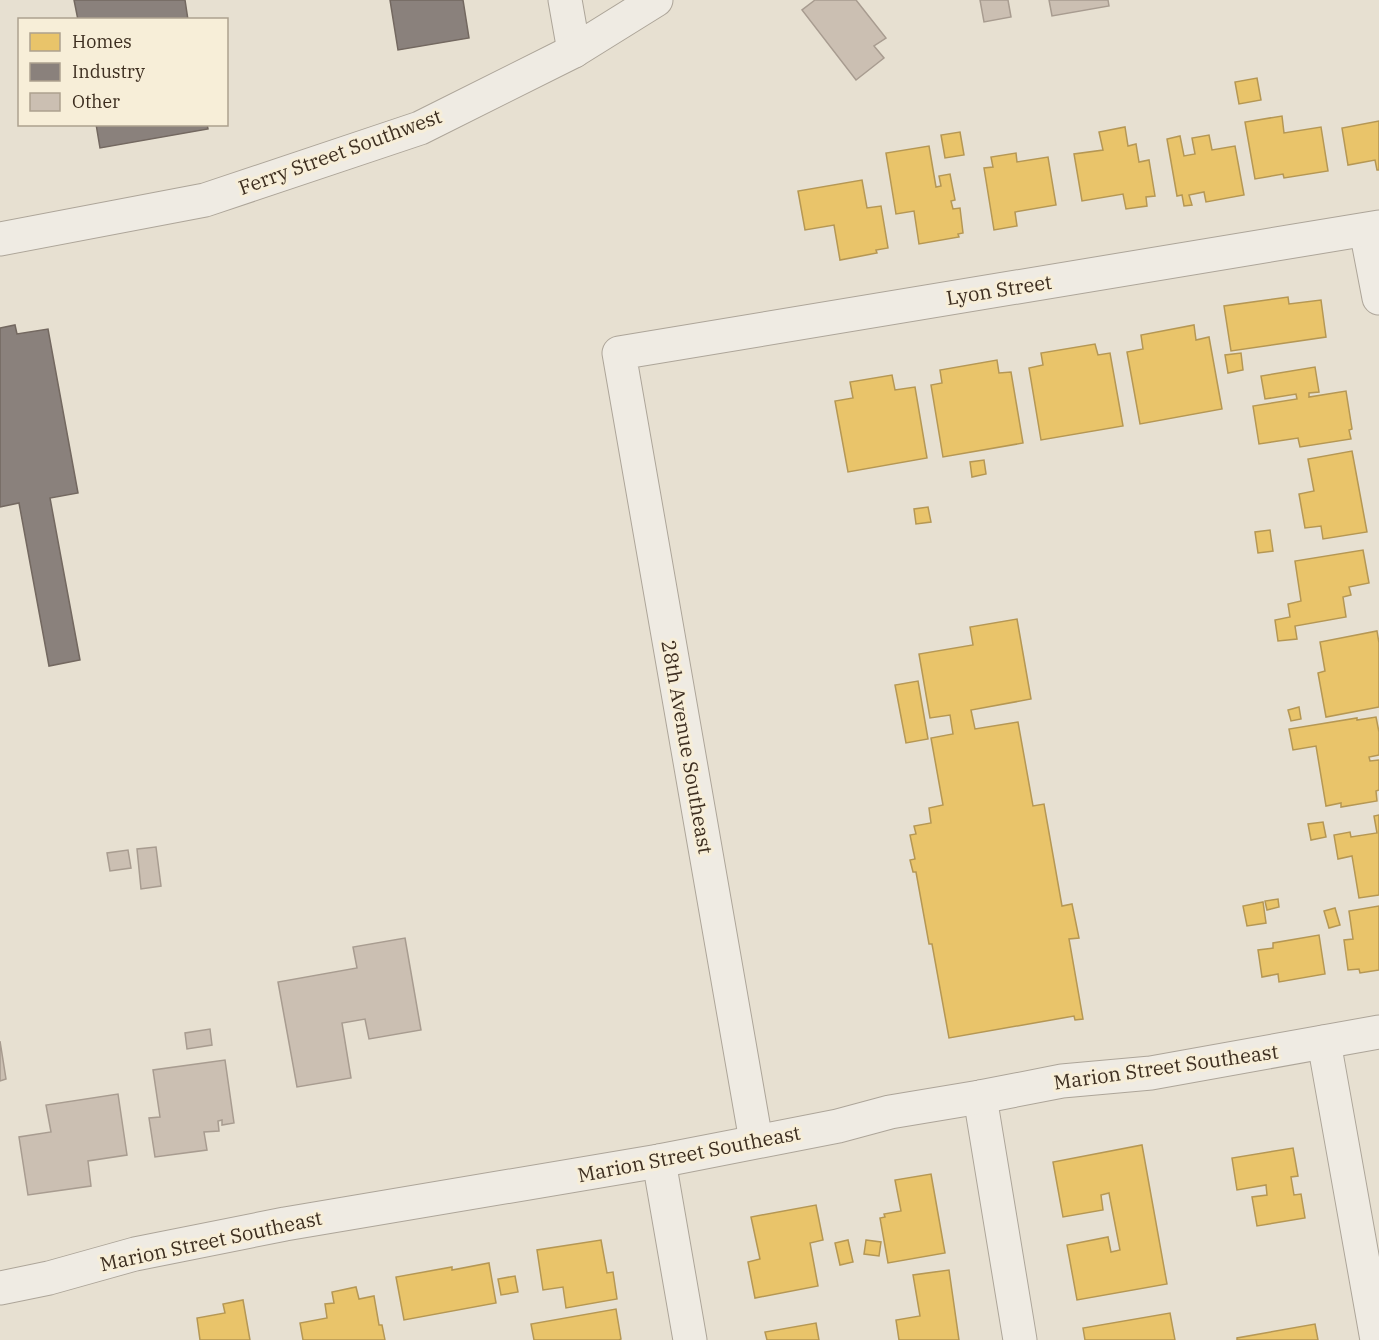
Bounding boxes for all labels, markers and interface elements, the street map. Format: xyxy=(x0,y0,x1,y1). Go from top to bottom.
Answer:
legend xyxy=(18,18,228,126)
text: Homes xyxy=(72,30,132,53)
text: Industry xyxy=(72,60,145,83)
text: Other xyxy=(72,90,120,113)
street label: Ferry Street Southwest xyxy=(234,102,445,201)
street label: Lyon Street xyxy=(944,268,1054,311)
street label: 28th Avenue Southeast xyxy=(655,638,720,856)
street label: Marion Street Southeast xyxy=(1052,1037,1280,1096)
street label: Marion Street Southeast xyxy=(575,1119,803,1188)
street label: Marion Street Southeast xyxy=(97,1204,324,1277)

